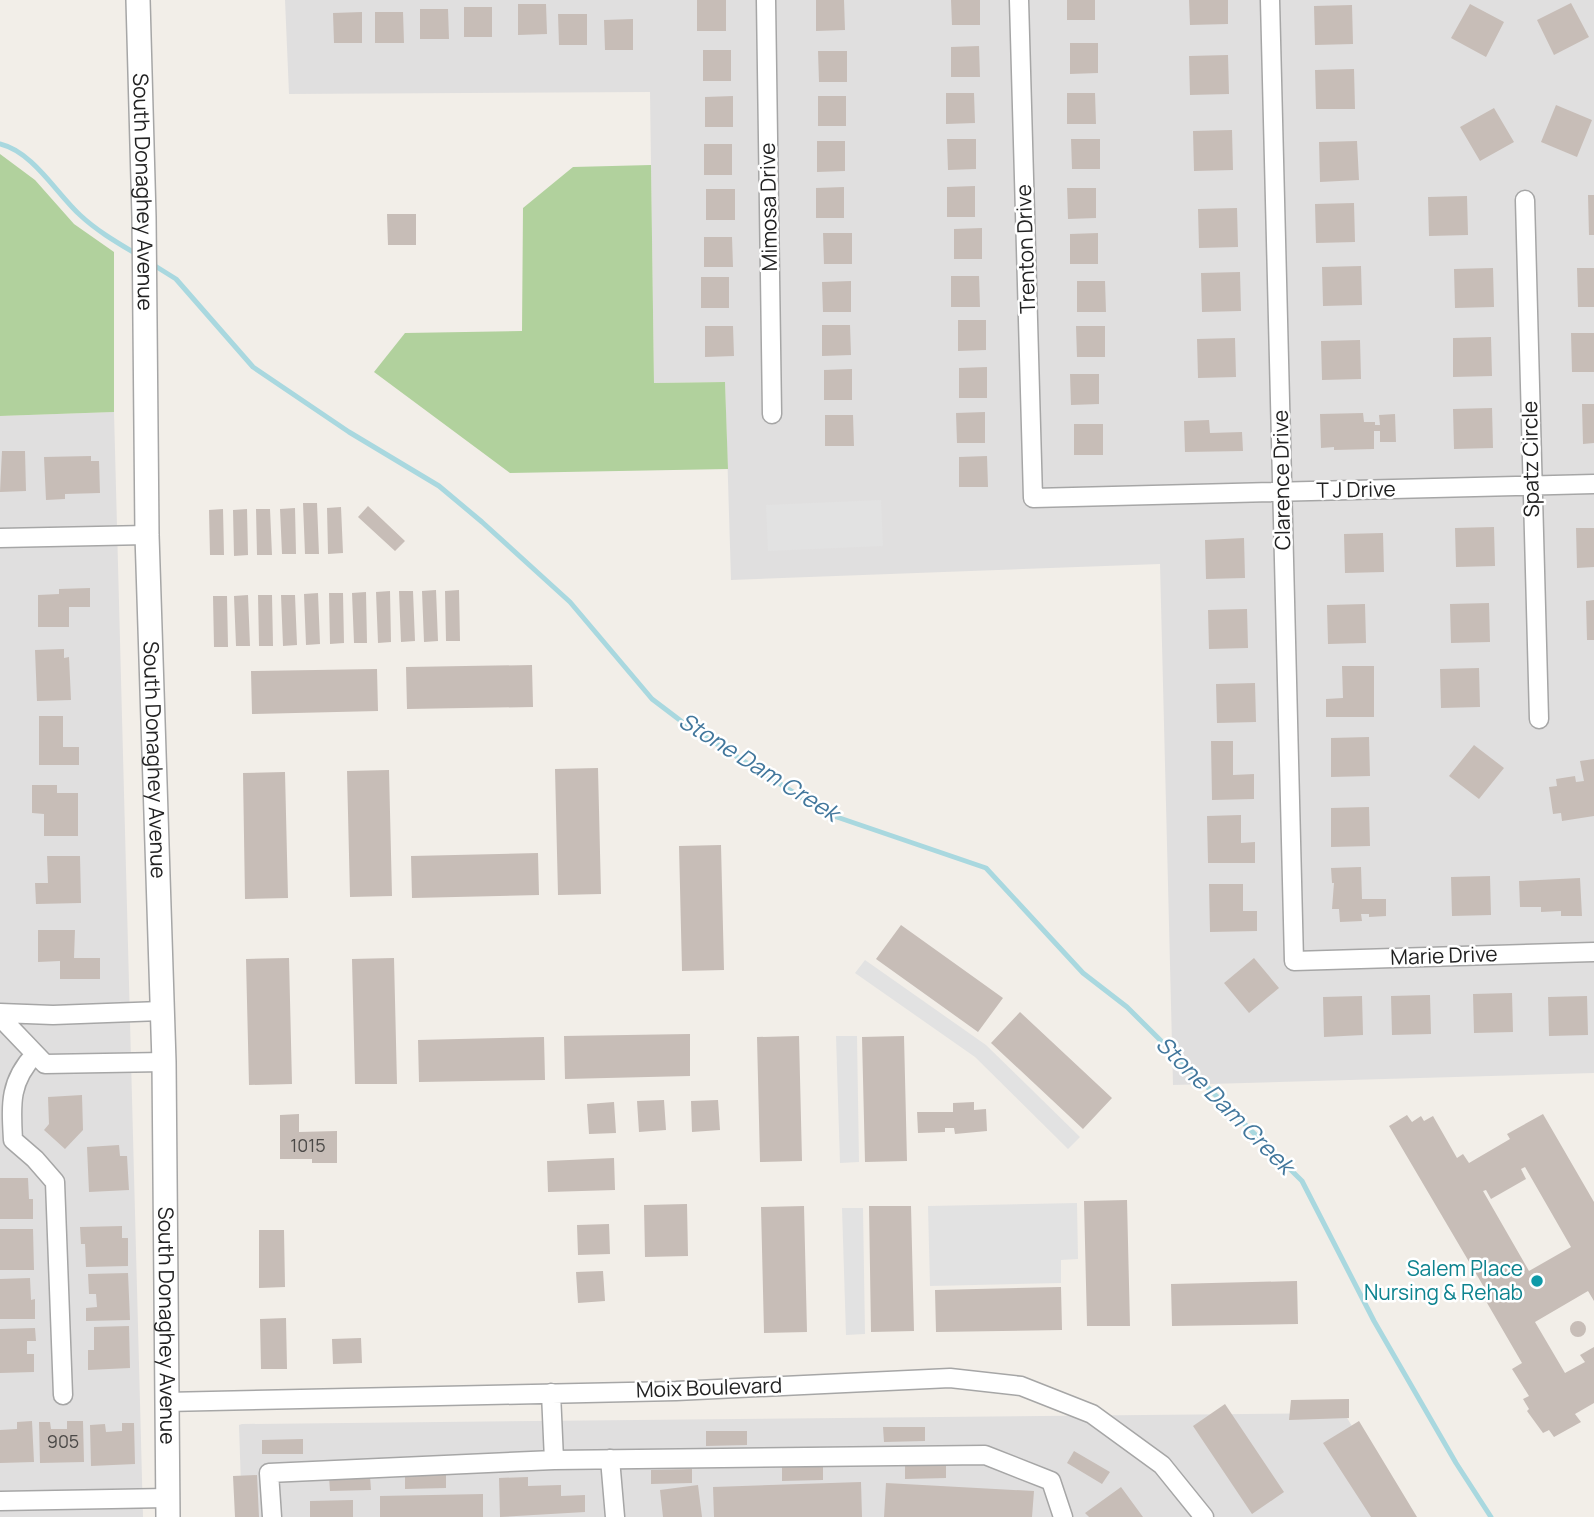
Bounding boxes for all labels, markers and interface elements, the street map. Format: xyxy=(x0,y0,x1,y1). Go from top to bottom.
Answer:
street label: South Donaghey Avenue xyxy=(127,73,160,311)
street label: Mimosa Drive xyxy=(753,142,783,272)
street label: Trenton Drive xyxy=(1009,184,1041,314)
street label: Spatz Circle xyxy=(1515,401,1545,518)
street label: Clarence Drive xyxy=(1266,410,1296,550)
street label: T J Drive xyxy=(1316,474,1396,504)
street label: South Donaghey Avenue xyxy=(137,640,173,879)
water label: Stone Dam Creek xyxy=(673,704,849,830)
street label: Marie Drive xyxy=(1390,939,1498,971)
water label: Stone Dam Creek xyxy=(1150,1028,1304,1183)
house number: 1015 xyxy=(290,1133,326,1157)
street label: South Donaghey Avenue xyxy=(152,1207,182,1445)
place label: Salem Place Nursing & Rehab xyxy=(1364,1254,1523,1306)
marker: Salem Place Nursing & Rehab xyxy=(1529,1273,1545,1289)
street label: Moix Boulevard xyxy=(635,1370,783,1404)
house number: 905 xyxy=(47,1429,79,1453)

